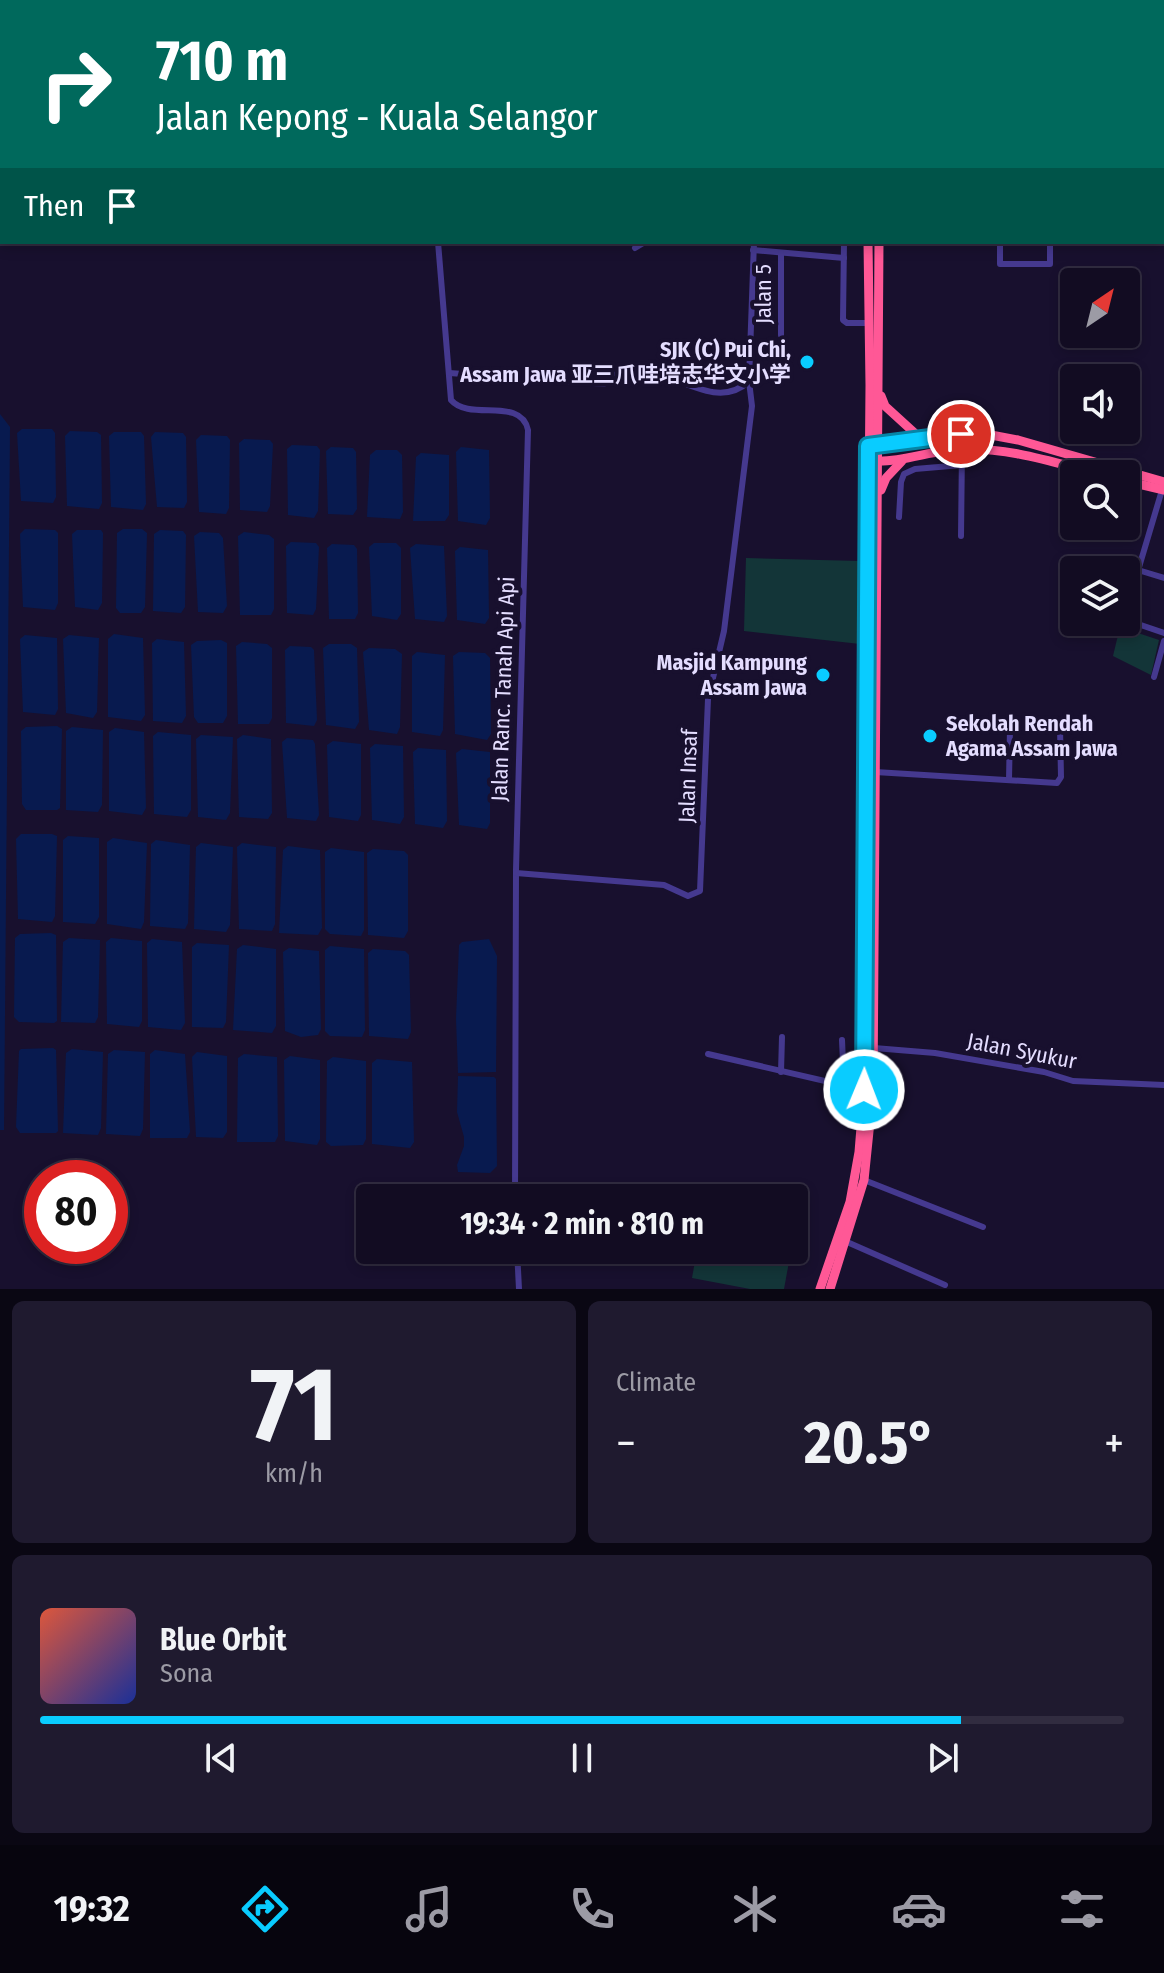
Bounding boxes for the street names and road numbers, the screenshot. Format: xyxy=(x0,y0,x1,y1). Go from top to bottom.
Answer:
street label: Jalan 5 xyxy=(750,264,777,324)
street label: Jalan Ranc. Tanah Api Api xyxy=(486,576,520,802)
street label: Jalan Insaf xyxy=(673,727,703,823)
street label: Jalan Syukur xyxy=(965,1027,1079,1075)

